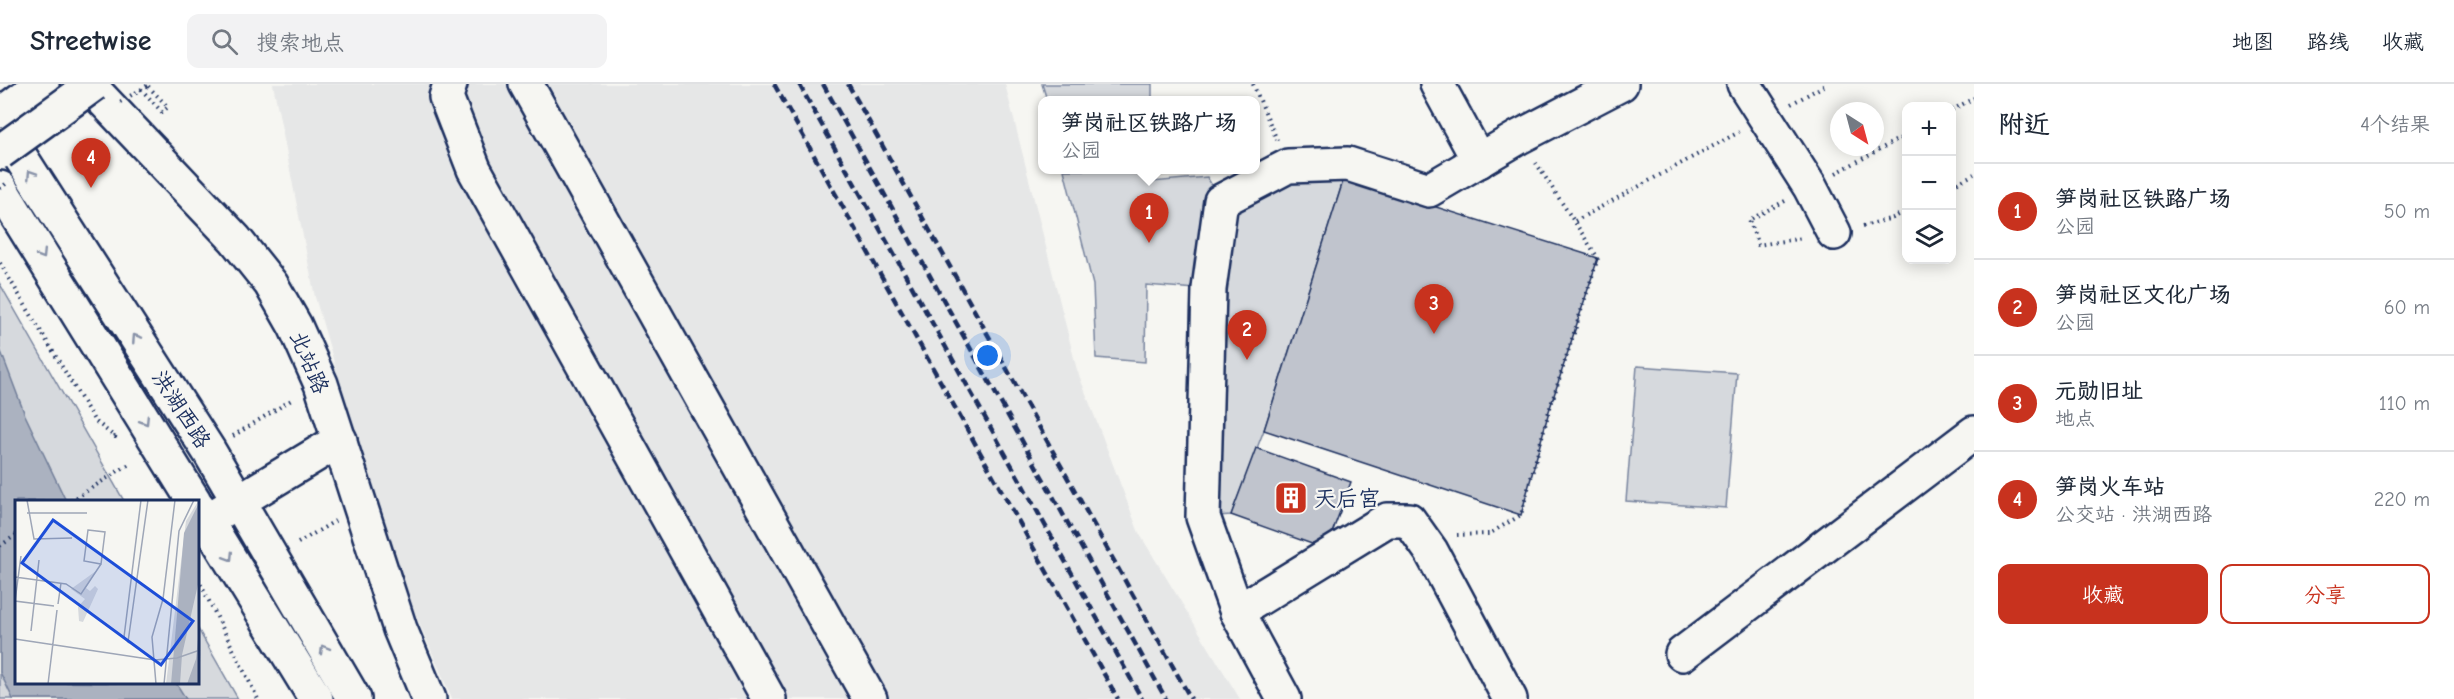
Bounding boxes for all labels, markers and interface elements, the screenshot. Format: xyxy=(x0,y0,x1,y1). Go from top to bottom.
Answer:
search box xyxy=(187,14,607,68)
text: Streetwise xyxy=(30,25,151,57)
icon: search xyxy=(208,25,241,58)
text: 搜索地点 xyxy=(256,30,344,56)
text: 地图 xyxy=(2232,30,2274,54)
text: 路线 xyxy=(2307,30,2349,54)
text: 收藏 xyxy=(2382,30,2424,54)
popup xyxy=(1038,96,1260,174)
north arrow xyxy=(1830,102,1884,156)
map controls xyxy=(1902,102,1956,264)
button: + xyxy=(1902,102,1956,156)
text: 笋岗社区铁路广场 xyxy=(1061,110,1237,136)
text: 附近 xyxy=(1998,110,2050,140)
text: 4个结果 xyxy=(2360,113,2430,136)
pin: 4 xyxy=(72,138,110,188)
text: 公园 xyxy=(1061,139,1101,162)
button: − xyxy=(1902,156,1956,210)
one-way arrow xyxy=(27,170,38,181)
text: 笋岗社区铁路广场 xyxy=(2055,186,2231,212)
pin: 1 xyxy=(1130,194,1168,243)
text: 1 xyxy=(2014,200,2021,223)
text: 50 m xyxy=(2384,200,2430,223)
button: layers xyxy=(1902,210,1956,264)
text: 公园 xyxy=(2055,215,2095,238)
one-way arrow xyxy=(34,249,46,259)
text: 笋岗社区文化广场 xyxy=(2055,282,2231,308)
pin: 3 xyxy=(1414,284,1454,334)
text: 2 xyxy=(2013,296,2022,319)
text: 60 m xyxy=(2384,296,2430,319)
pin: 2 xyxy=(1228,310,1266,360)
text: 公园 xyxy=(2055,311,2095,334)
street label: 北站路 xyxy=(284,327,334,398)
one-way arrow xyxy=(132,334,144,344)
your location xyxy=(973,341,1002,370)
street label: 洪湖西路 xyxy=(146,366,216,454)
text: 元勋旧址 xyxy=(2055,378,2143,404)
text: 3 xyxy=(2013,392,2022,415)
text: 110 m xyxy=(2379,392,2430,415)
text: 地点 xyxy=(2055,407,2095,430)
one-way arrow xyxy=(137,415,149,425)
text: 笋岗火车站 xyxy=(2055,474,2165,500)
building icon: 天后宫 xyxy=(1273,480,1309,516)
place label: 天后宫 xyxy=(1314,486,1380,512)
text: 4 xyxy=(2013,488,2022,511)
text: 220 m xyxy=(2374,488,2430,511)
inset map xyxy=(15,500,200,684)
text: 公交站 · 洪湖西路 xyxy=(2055,503,2212,526)
one-way arrow xyxy=(221,551,233,561)
button: 收藏 xyxy=(1998,564,2208,624)
button: 分享 xyxy=(2220,564,2430,624)
one-way arrow xyxy=(320,644,331,655)

